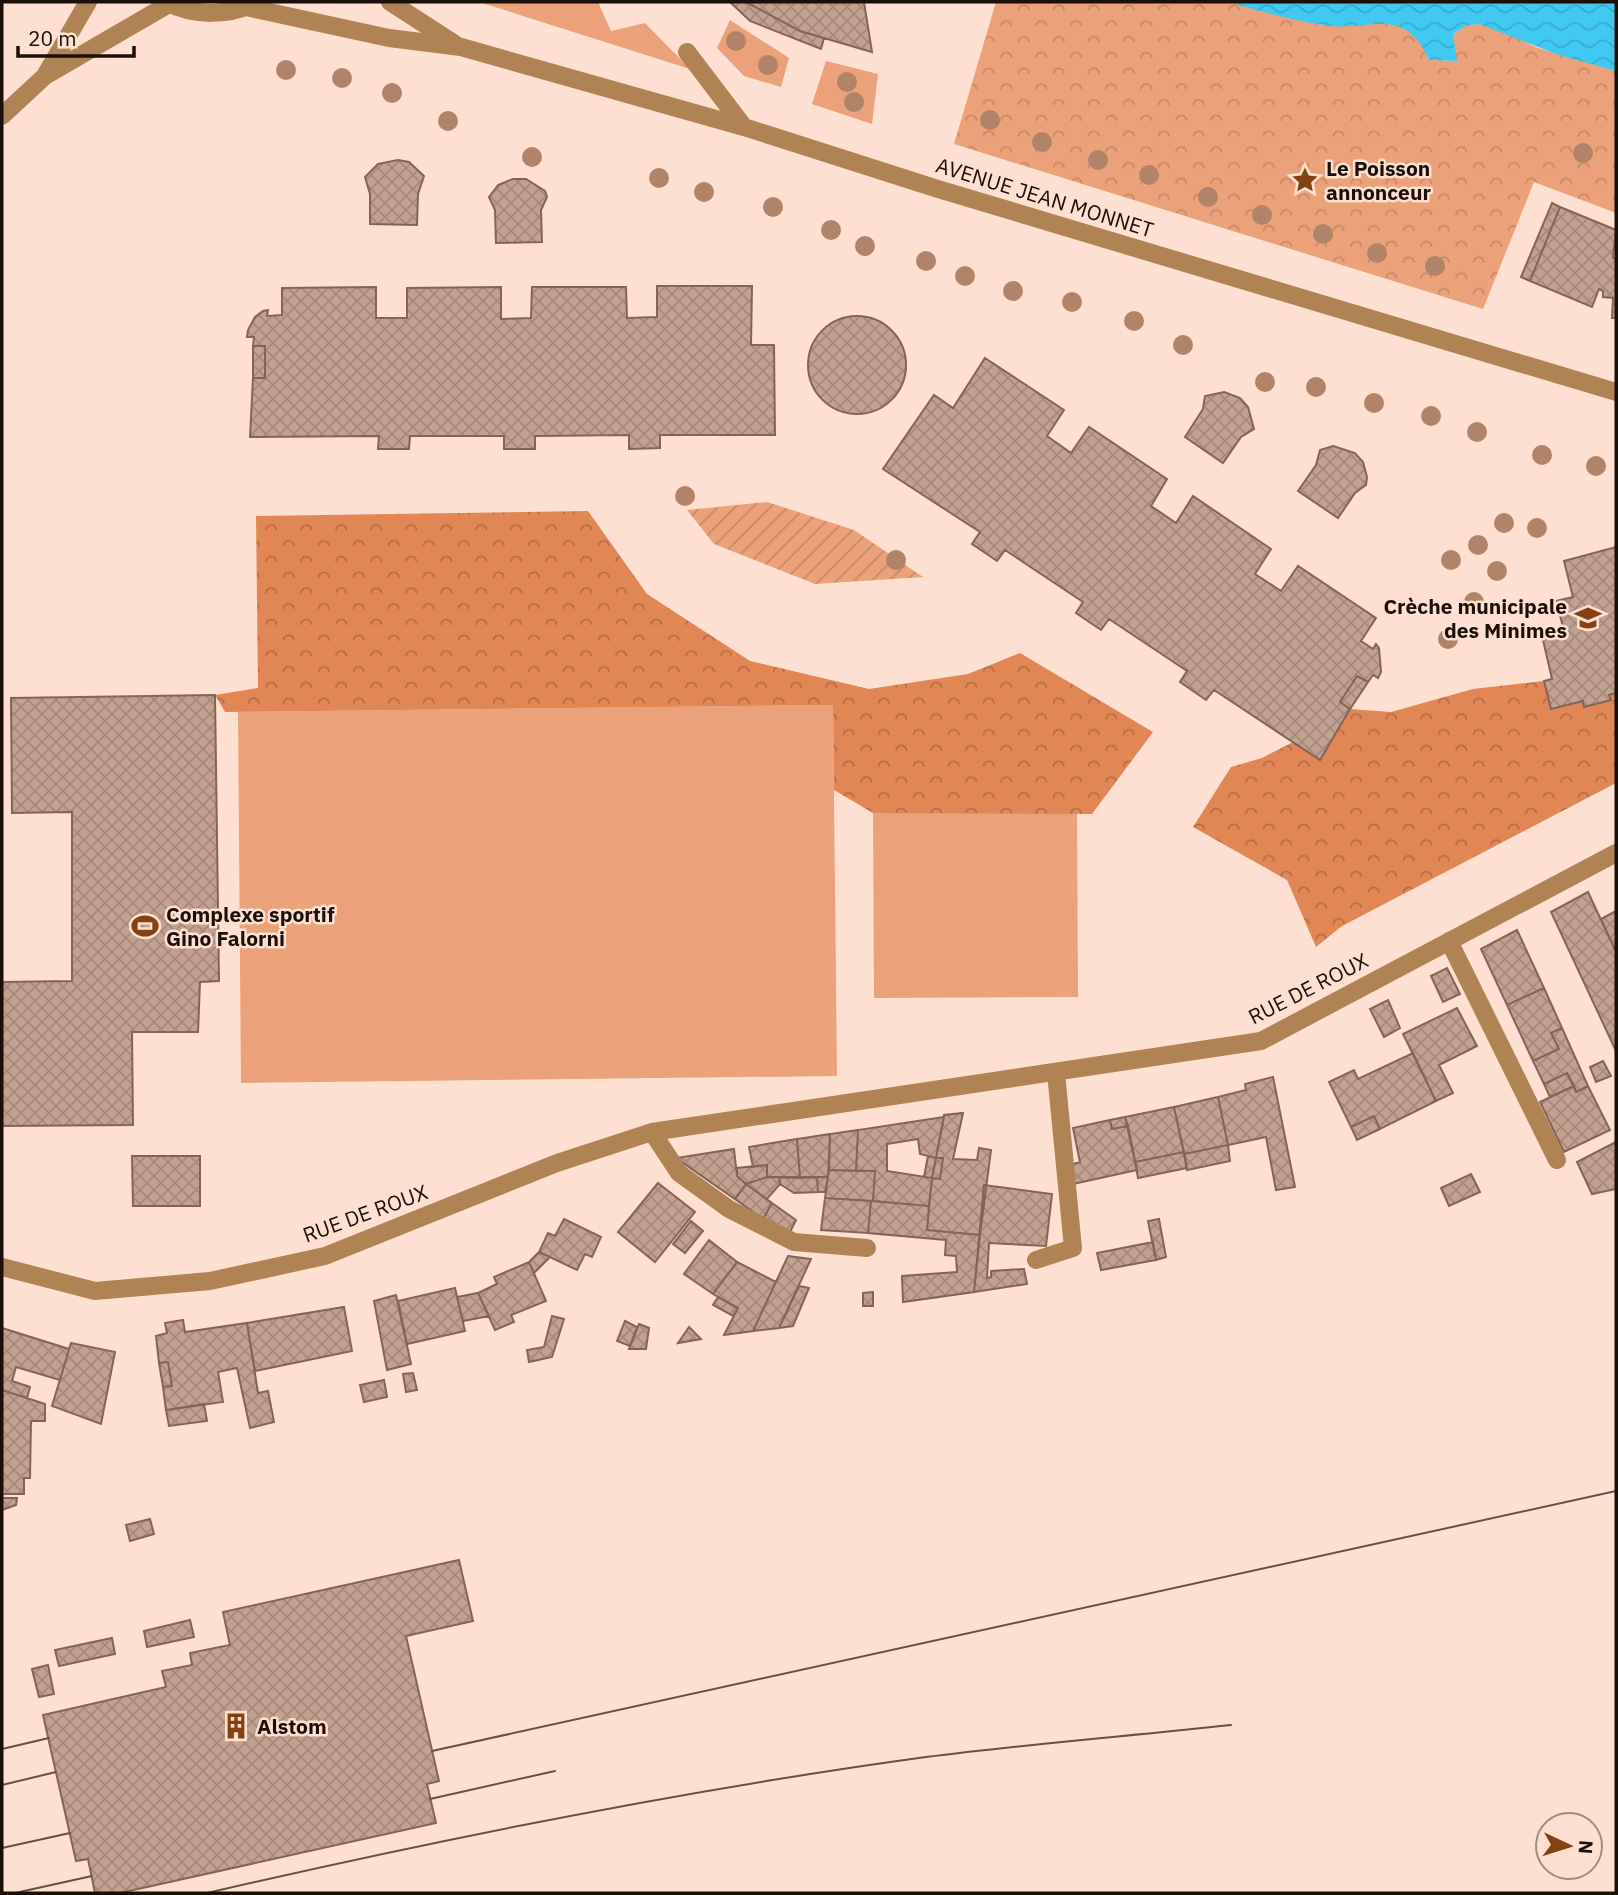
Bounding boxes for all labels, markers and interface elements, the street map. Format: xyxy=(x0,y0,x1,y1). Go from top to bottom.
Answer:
scale bar xyxy=(18,14,133,58)
text: 20 m xyxy=(28,24,77,52)
street label: AVENUE JEAN MONNET xyxy=(933,151,1157,243)
place label: Le Poisson annonceur xyxy=(1326,154,1431,206)
place icon: Le Poisson annonceur xyxy=(1290,165,1320,195)
place label: Crèche municipale des Minimes xyxy=(1383,592,1567,644)
school or university icon: Crèche municipale des Minimes xyxy=(1573,603,1603,633)
place label: Complexe sportif Gino Falorni xyxy=(166,900,335,952)
sports icon: Complexe sportif Gino Falorni xyxy=(130,911,160,941)
street label: RUE DE ROUX xyxy=(1243,946,1373,1030)
street label: RUE DE ROUX xyxy=(299,1177,432,1249)
building icon: Alstom xyxy=(221,1711,251,1741)
place label: Alstom xyxy=(257,1712,327,1740)
north arrow xyxy=(1534,1811,1604,1881)
text: N xyxy=(1574,1839,1598,1855)

